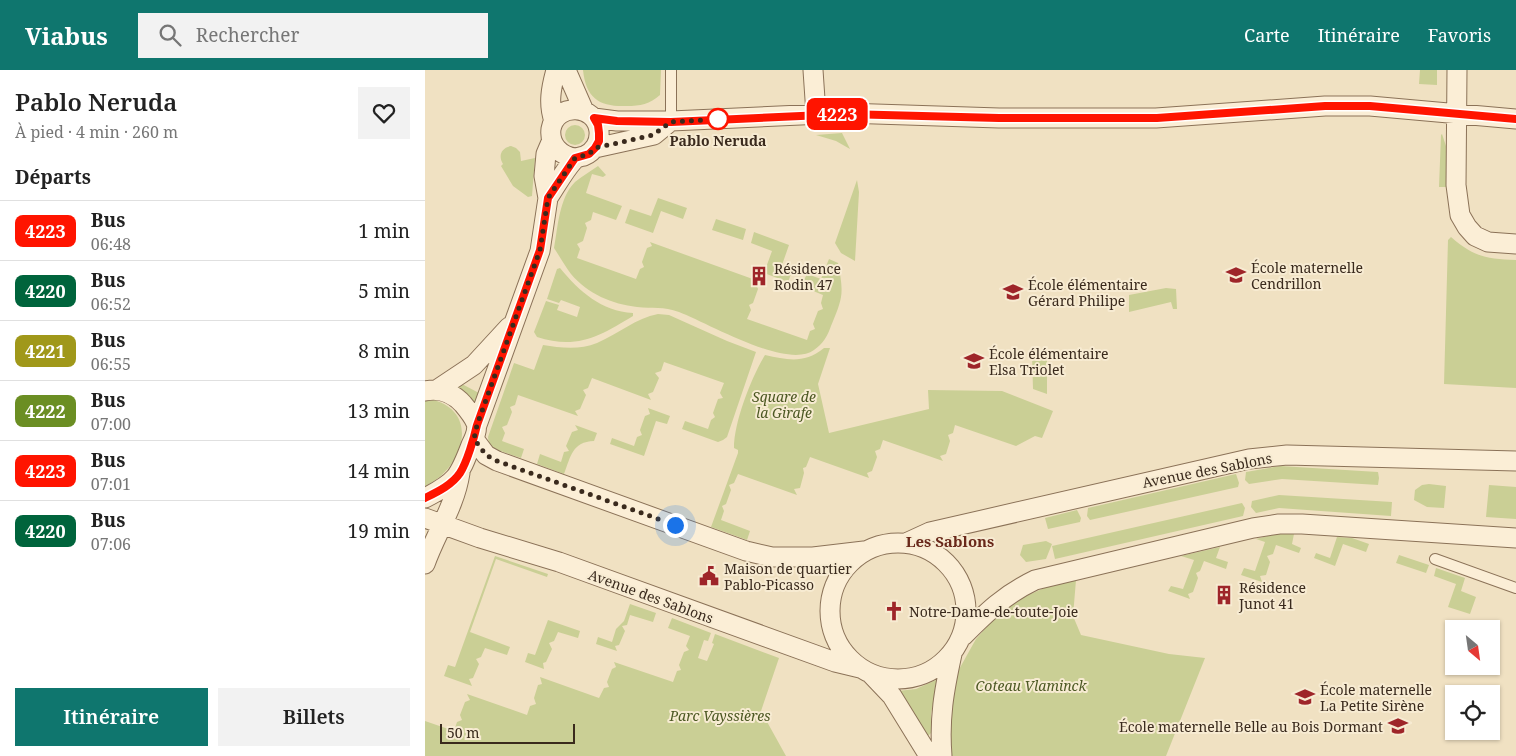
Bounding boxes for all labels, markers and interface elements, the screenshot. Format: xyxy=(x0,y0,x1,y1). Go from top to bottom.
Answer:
search box xyxy=(138,13,488,58)
text: Viabus xyxy=(25,19,108,52)
icon: search xyxy=(156,21,184,49)
text: Rechercher xyxy=(196,22,299,48)
text: Carte xyxy=(1244,23,1290,47)
text: Itinéraire xyxy=(1318,23,1400,47)
text: Favoris xyxy=(1428,23,1491,47)
text: Pablo Neruda xyxy=(15,85,177,118)
button: heart xyxy=(358,87,410,139)
line badge: 4223 xyxy=(802,98,872,130)
text: 4223 xyxy=(817,102,857,126)
marker: Pablo Neruda xyxy=(707,108,729,130)
text: À pied · 4 min · 260 m xyxy=(15,121,178,143)
place label: Pablo Neruda xyxy=(670,131,766,150)
text: Départs xyxy=(15,164,91,190)
text: Bus xyxy=(91,207,125,233)
text: 1 min xyxy=(358,218,410,244)
text: 4223 xyxy=(25,219,66,243)
text: 06:48 xyxy=(91,233,131,255)
place label: École maternelle Cendrillon xyxy=(1251,258,1363,293)
place label: Résidence Rodin 47 xyxy=(774,259,841,294)
school or university icon: École maternelle Cendrillon xyxy=(1225,264,1247,286)
building icon: Résidence Rodin 47 xyxy=(748,265,770,287)
text: Bus xyxy=(91,267,125,293)
place label: École élémentaire Gérard Philipe xyxy=(1028,275,1148,310)
text: 5 min xyxy=(358,278,410,304)
text: 4220 xyxy=(25,279,66,303)
school or university icon: École élémentaire Gérard Philipe xyxy=(1002,281,1024,303)
text: 06:52 xyxy=(91,293,131,315)
text: Bus xyxy=(91,327,125,353)
text: 8 min xyxy=(358,338,410,364)
text: 4221 xyxy=(25,339,66,363)
place label: École élémentaire Elsa Triolet xyxy=(989,344,1109,379)
school or university icon: École élémentaire Elsa Triolet xyxy=(963,350,985,372)
text: 06:55 xyxy=(91,353,131,375)
text: Bus xyxy=(91,387,125,413)
park label: Square de la Girafe xyxy=(752,387,816,422)
text: 13 min xyxy=(348,398,410,424)
text: 4222 xyxy=(25,399,66,423)
text: 07:00 xyxy=(91,413,131,435)
text: Bus xyxy=(91,447,125,473)
street label: Avenue des Sablons xyxy=(1141,448,1273,492)
text: 14 min xyxy=(348,458,410,484)
text: 4223 xyxy=(25,459,66,483)
text: 07:01 xyxy=(91,473,131,495)
text: Bus xyxy=(91,507,125,533)
your location xyxy=(663,513,688,538)
text: 19 min xyxy=(348,518,410,544)
text: 4220 xyxy=(25,519,66,543)
district label: Les Sablons xyxy=(906,531,994,551)
text: 07:06 xyxy=(91,533,131,555)
place label: Maison de quartier Pablo-Picasso xyxy=(724,559,852,594)
street label: Avenue des Sablons xyxy=(586,565,716,627)
public building icon: Maison de quartier Pablo-Picasso xyxy=(698,565,720,587)
place label: Résidence Junot 41 xyxy=(1238,578,1306,613)
building icon: Résidence Junot 41 xyxy=(1213,584,1235,606)
church icon: Notre-Dame-de-toute-Joie xyxy=(883,600,905,622)
place label: Notre-Dame-de-toute-Joie xyxy=(909,602,1078,621)
north arrow xyxy=(1445,620,1500,675)
map controls xyxy=(1445,620,1500,740)
park label: Coteau Vlaminck xyxy=(976,676,1087,695)
place label: École maternelle La Petite Sirène xyxy=(1320,680,1432,715)
button: locate xyxy=(1445,685,1500,740)
school or university icon: École maternelle La Petite Sirène xyxy=(1294,686,1316,708)
button: Itinéraire xyxy=(15,688,208,746)
button: Billets xyxy=(218,688,410,746)
park label: Parc Vayssières xyxy=(668,706,771,725)
school or university icon: École maternelle Belle au Bois Dormant xyxy=(1387,715,1409,737)
place label: École maternelle Belle au Bois Dormant xyxy=(1119,717,1383,736)
scale bar xyxy=(440,721,575,744)
text: 50 m xyxy=(447,723,480,742)

